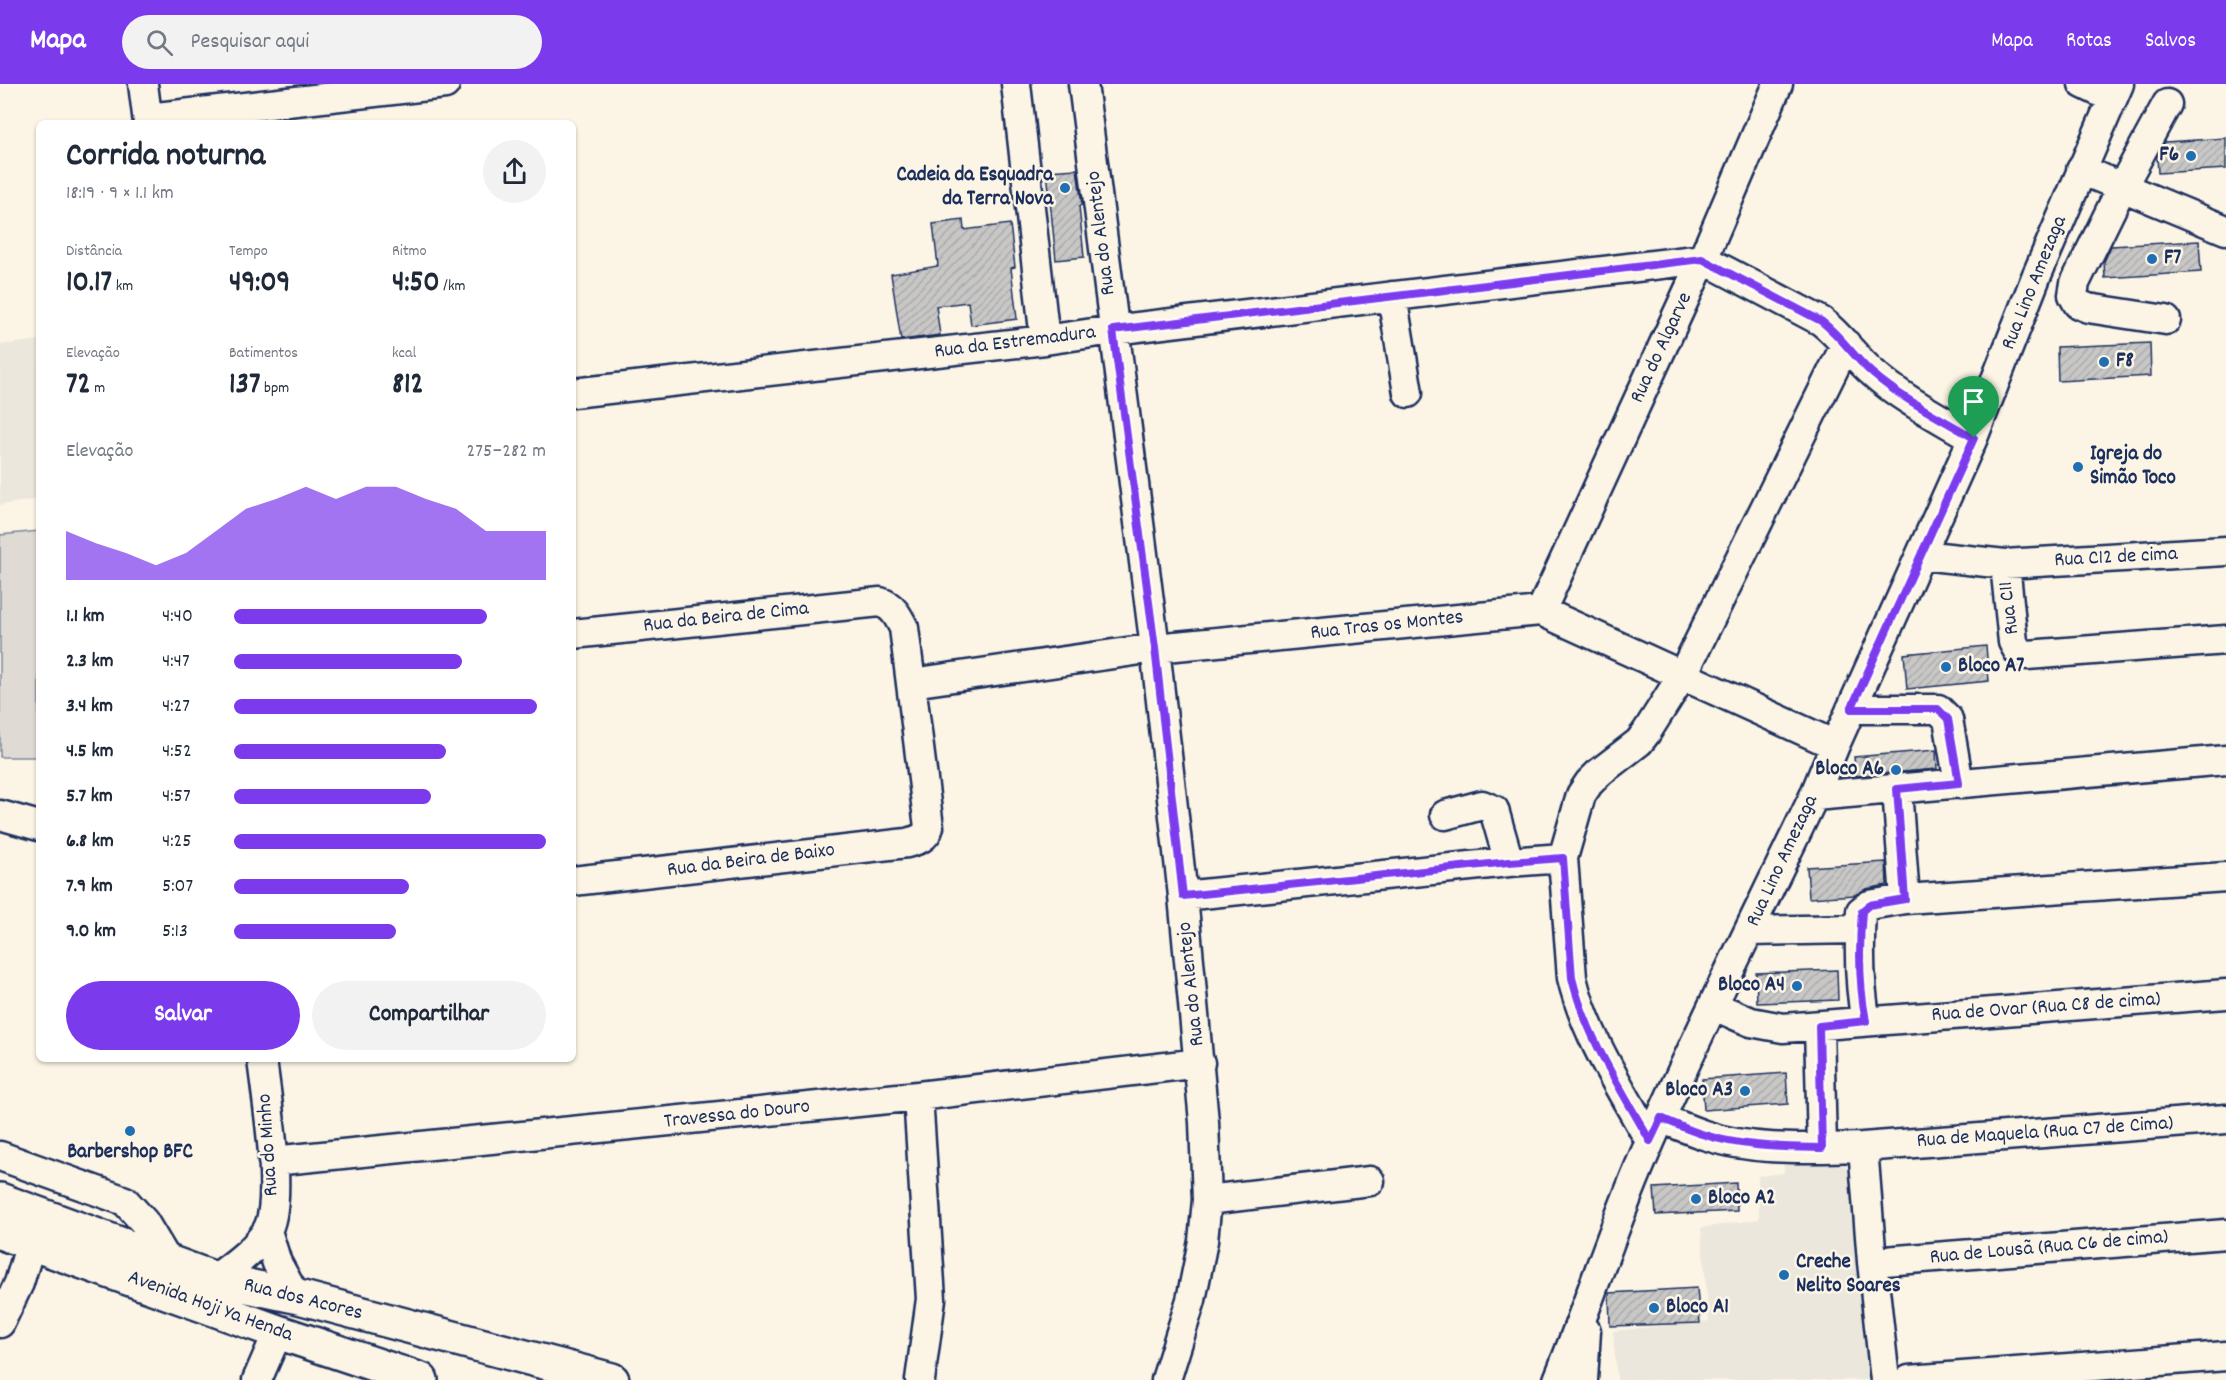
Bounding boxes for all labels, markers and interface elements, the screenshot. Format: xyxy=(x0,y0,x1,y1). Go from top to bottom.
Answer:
search box xyxy=(122,15,542,69)
text: Mapa xyxy=(30,22,86,62)
icon: search xyxy=(143,26,176,59)
text: Pesquisar aqui xyxy=(191,27,309,58)
text: Mapa xyxy=(1991,27,2033,57)
text: Rotas xyxy=(2066,27,2112,57)
text: Salvos xyxy=(2145,27,2196,57)
text: Corrida noturna xyxy=(66,134,265,181)
button: share xyxy=(483,140,546,203)
place label: F6 xyxy=(2159,141,2179,171)
marker: F6 xyxy=(2184,149,2198,163)
place label: Cadeia da Esquadra da Terra Nova xyxy=(897,161,1054,215)
street label: Rua do Alentejo xyxy=(1079,169,1125,297)
text: 18:19 · 9 × 1.1 km xyxy=(66,180,174,208)
marker: Cadeia da Esquadra da Terra Nova xyxy=(1058,181,1072,195)
street label: Rua Lino Amezaga xyxy=(1994,210,2076,355)
text: Distância xyxy=(66,240,122,263)
text: Tempo xyxy=(229,240,268,263)
text: Ritmo xyxy=(392,240,427,263)
place label: F7 xyxy=(2164,244,2181,274)
marker: F7 xyxy=(2145,252,2159,266)
text: 10.17 xyxy=(66,263,112,306)
text: 49:09 xyxy=(229,263,290,306)
text: 4:50 xyxy=(392,263,440,306)
text: km xyxy=(112,275,133,298)
text: /km xyxy=(440,275,465,298)
street label: Rua do Algarve xyxy=(1623,288,1701,408)
street label: Rua da Estremadura xyxy=(933,318,1099,368)
text: Elevação xyxy=(66,342,120,365)
text: Batimentos xyxy=(229,342,298,365)
text: kcal xyxy=(392,342,416,365)
place label: F8 xyxy=(2116,347,2134,377)
marker: F8 xyxy=(2097,355,2111,369)
text: 72 xyxy=(66,365,91,408)
text: 137 xyxy=(229,365,260,408)
text: 812 xyxy=(392,365,424,408)
pin xyxy=(1948,376,1999,438)
text: m xyxy=(91,377,105,400)
text: bpm xyxy=(260,377,289,400)
icon: arrive xyxy=(1957,385,1990,418)
text: Elevação xyxy=(66,438,133,466)
text: 275–282 m xyxy=(467,438,546,466)
place label: Igreja do Simão Toco xyxy=(2090,440,2176,494)
marker: Igreja do Simão Toco xyxy=(2071,460,2085,474)
street label: Rua C12 de cima xyxy=(2054,540,2180,576)
street label: Rua C11 xyxy=(1992,580,2028,636)
street label: Rua da Beira de Cima xyxy=(642,594,811,642)
text: 1.1 km xyxy=(66,603,105,631)
text: 4:40 xyxy=(162,603,193,631)
street label: Rua Tras os Montes xyxy=(1309,603,1465,649)
text: 2.3 km xyxy=(66,648,113,676)
text: 4:47 xyxy=(162,648,190,676)
place label: Bloco A7 xyxy=(1958,652,2024,682)
marker: Bloco A7 xyxy=(1939,660,1953,674)
text: 3.4 km xyxy=(66,693,113,721)
text: 4:27 xyxy=(162,693,190,721)
text: 4.5 km xyxy=(66,738,113,766)
text: 4:52 xyxy=(162,738,192,766)
place label: Bloco A6 xyxy=(1815,755,1884,785)
marker: Bloco A6 xyxy=(1889,763,1903,777)
text: 5.7 km xyxy=(66,783,113,811)
text: 4:57 xyxy=(162,783,191,811)
street label: Rua Lino Amezaga xyxy=(1739,789,1827,932)
text: 6.8 km xyxy=(66,828,114,856)
text: 4:25 xyxy=(162,828,192,856)
street label: Rua da Beira de Baixo xyxy=(665,836,837,886)
text: 7.9 km xyxy=(66,873,113,901)
text: 5:07 xyxy=(162,873,193,901)
text: 9.0 km xyxy=(66,918,116,946)
text: 5:13 xyxy=(162,918,188,946)
street label: Rua do Alentejo xyxy=(1171,920,1213,1048)
place label: Bloco A4 xyxy=(1718,971,1785,1001)
marker: Bloco A4 xyxy=(1790,979,1804,993)
button: Salvar xyxy=(66,981,300,1050)
button: Compartilhar xyxy=(312,981,546,1050)
street label: Rua de Ovar (Rua C8 de cima) xyxy=(1930,985,2162,1031)
place label: Bloco A3 xyxy=(1665,1076,1733,1106)
marker: Bloco A3 xyxy=(1738,1084,1752,1098)
street label: Travessa do Douro xyxy=(662,1092,812,1138)
street label: Rua do Minho xyxy=(250,1093,288,1197)
street label: Rua de Maquela (Rua C7 de Cima) xyxy=(1916,1109,2174,1157)
marker: Barbershop BFC xyxy=(123,1124,137,1138)
place label: Barbershop BFC xyxy=(67,1138,193,1168)
place label: Bloco A2 xyxy=(1708,1184,1776,1214)
marker: Bloco A2 xyxy=(1689,1192,1703,1206)
street label: Rua de Lousã (Rua C6 de cima) xyxy=(1928,1223,2170,1273)
place label: Creche Nelito Soares xyxy=(1796,1248,1901,1302)
street label: Avenida Hoji Ya Henda xyxy=(123,1263,298,1351)
marker: Creche Nelito Soares xyxy=(1777,1268,1791,1282)
street label: Rua dos Acores xyxy=(240,1271,366,1329)
place label: Bloco A1 xyxy=(1666,1293,1729,1323)
marker: Bloco A1 xyxy=(1647,1301,1661,1315)

